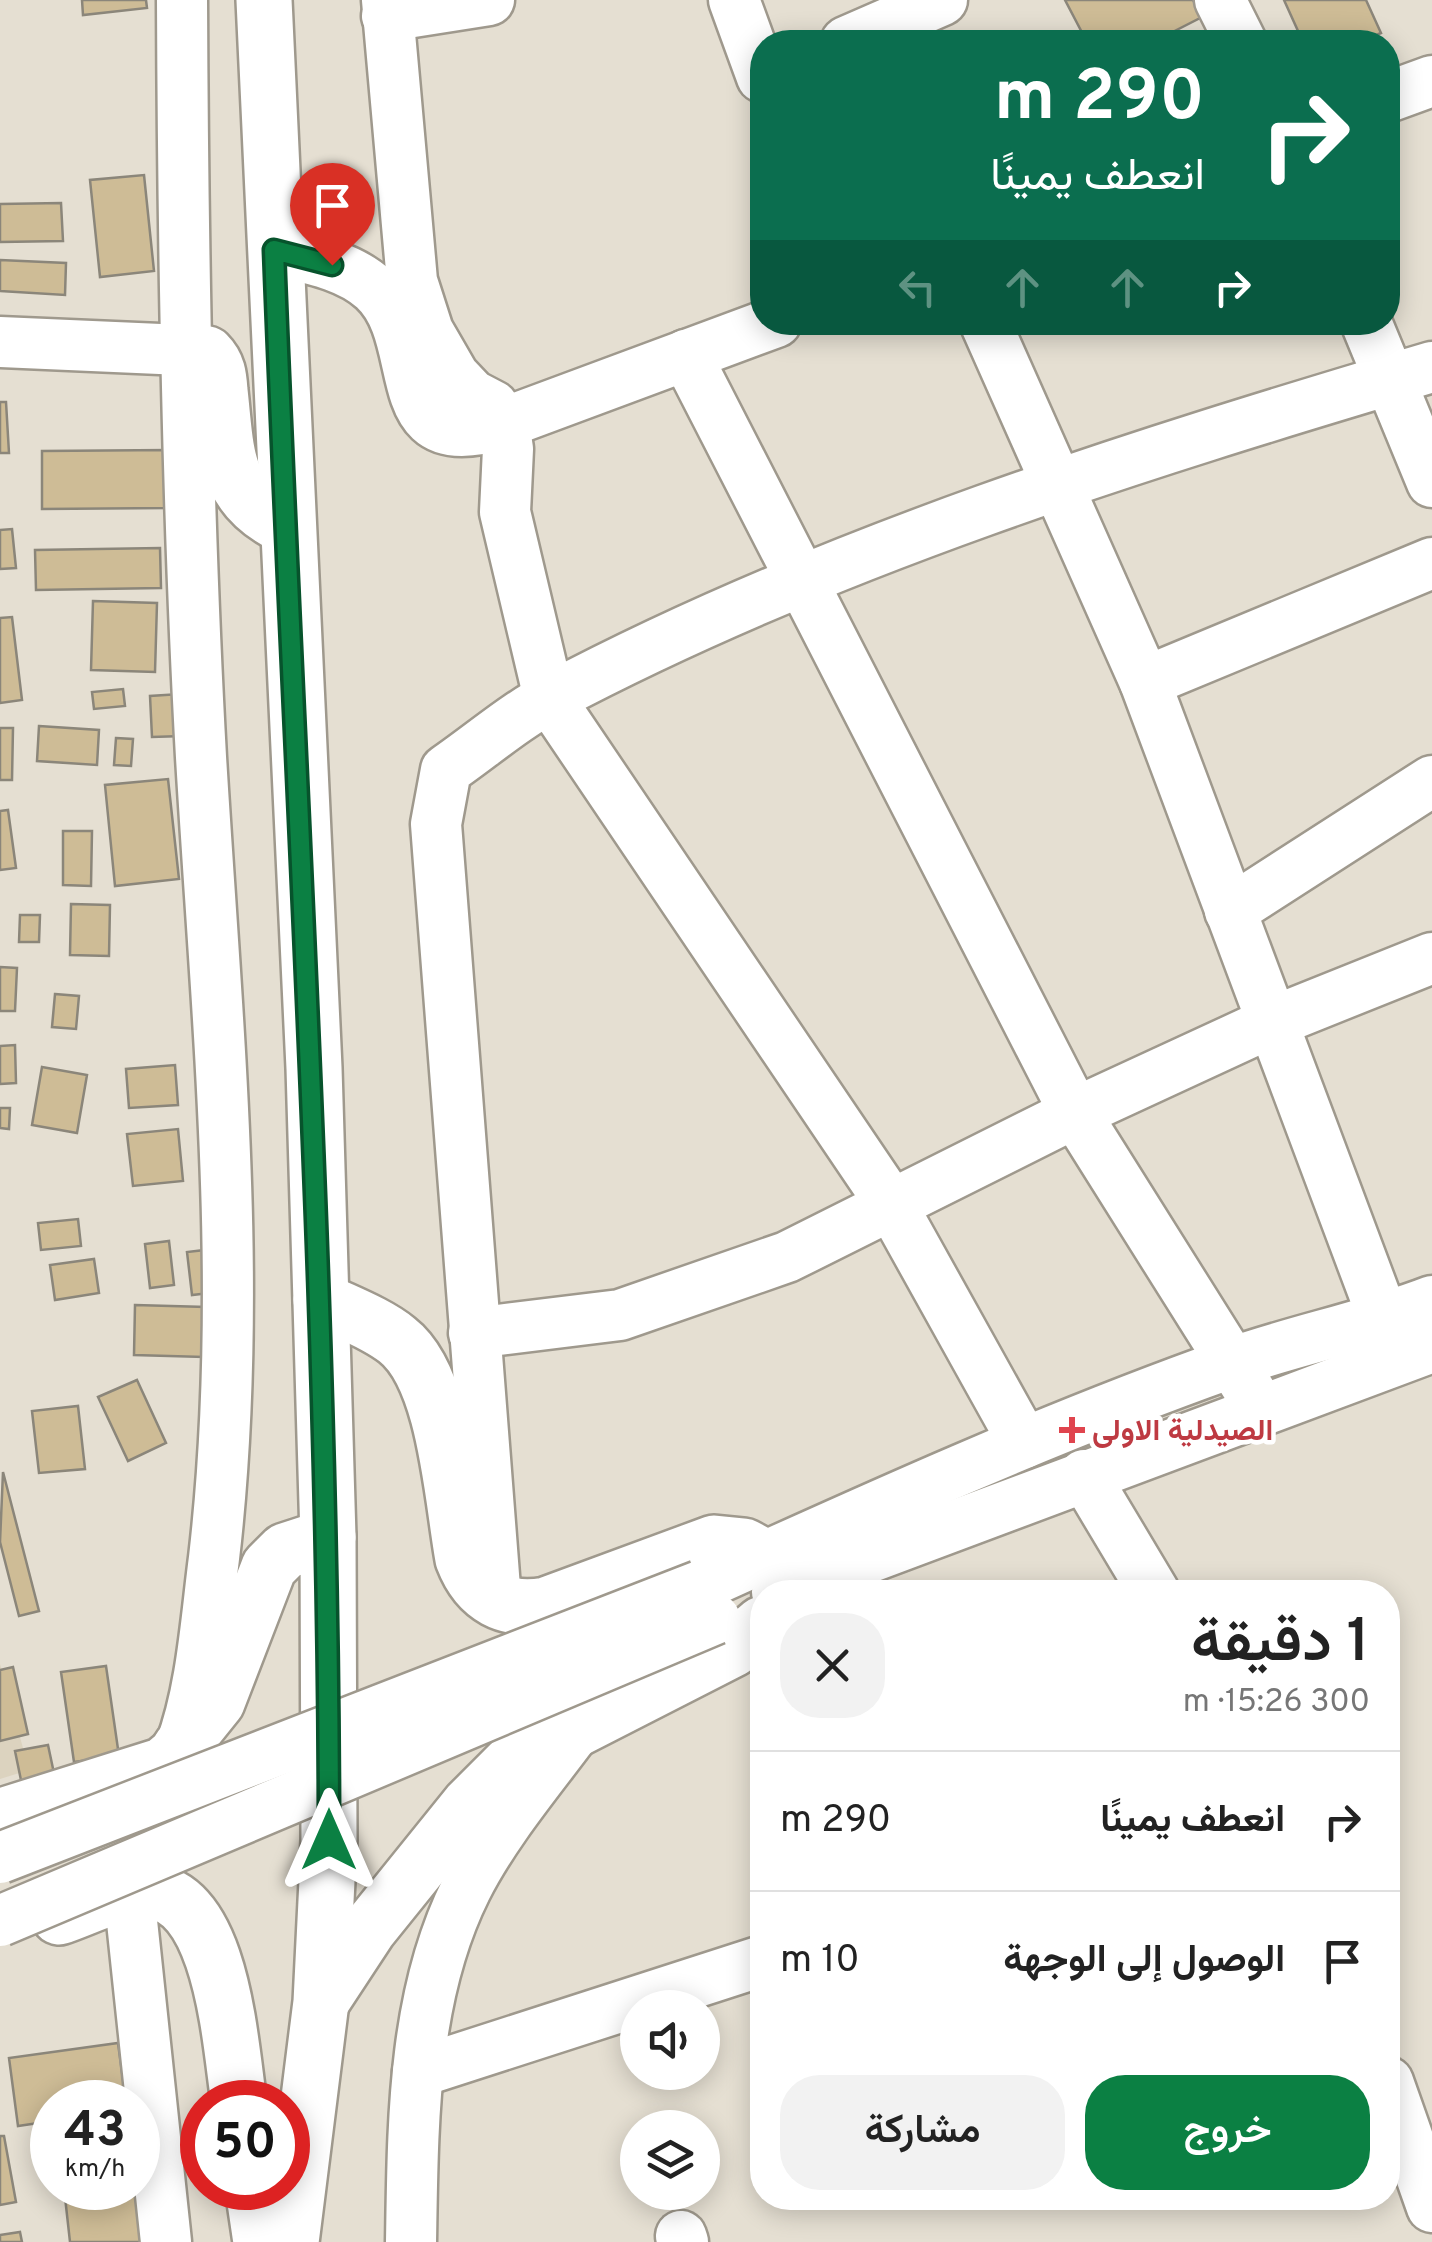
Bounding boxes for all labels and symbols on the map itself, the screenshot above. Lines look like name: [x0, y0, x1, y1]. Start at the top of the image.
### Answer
pin: [290, 163, 375, 266]
place label: الصيدلية الاولى: [1092, 1414, 1273, 1451]
marker: الصيدلية الاولى: [1061, 1419, 1083, 1441]
position arrow: [277, 1788, 381, 1892]
speed limit sign: 50: [180, 2080, 310, 2210]

